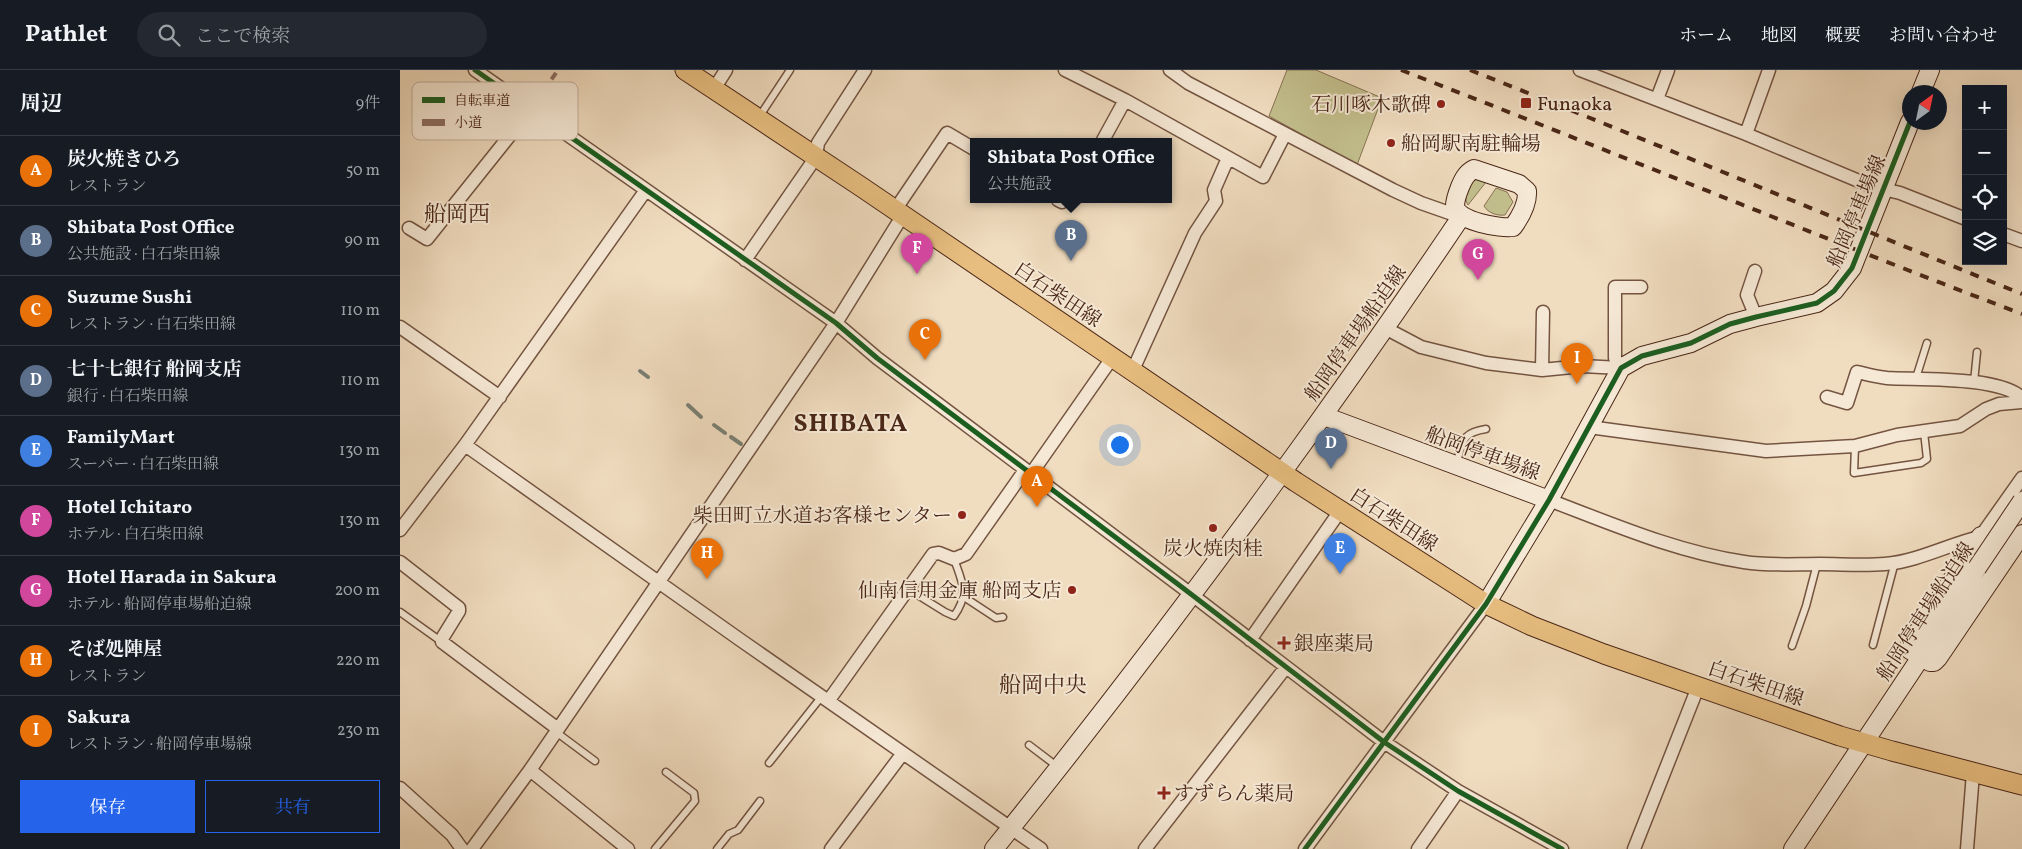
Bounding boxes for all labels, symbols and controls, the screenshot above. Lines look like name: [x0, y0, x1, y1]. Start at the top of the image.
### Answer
search box: [137, 12, 487, 57]
text: Pathlet: [25, 18, 107, 52]
icon: search: [155, 21, 183, 49]
text: ここで検索: [195, 24, 290, 50]
text: ホーム: [1679, 24, 1733, 49]
text: 地図: [1761, 24, 1797, 49]
text: 概要: [1825, 24, 1861, 49]
text: お問い合わせ: [1889, 24, 1997, 49]
legend: [412, 82, 578, 140]
north arrow: [1902, 85, 1947, 130]
map controls: [1962, 85, 2007, 265]
button: +: [1962, 85, 2007, 130]
text: 周辺: [20, 90, 62, 119]
place label: Funaoka: [1537, 91, 1612, 119]
text: 自転車道: [454, 92, 510, 111]
place label: 石川啄木歌碑: [1311, 92, 1431, 120]
text: 9件: [356, 93, 380, 115]
marker: Funaoka: [1519, 96, 1533, 110]
marker: 石川啄木歌碑: [1435, 98, 1447, 110]
text: 小道: [454, 114, 482, 133]
button: −: [1962, 130, 2007, 175]
place label: 船岡駅南駐輪場: [1401, 131, 1541, 159]
marker: 船岡駅南駐輪場: [1385, 137, 1397, 149]
popup: [970, 138, 1172, 203]
text: Shibata Post Office: [987, 145, 1155, 171]
text: 炭火焼きひろ: [67, 147, 181, 173]
street label: 船岡停車場線: [1822, 151, 1894, 272]
text: A: [30, 160, 42, 182]
text: 50 m: [346, 160, 380, 182]
text: 公共施設: [987, 174, 1051, 196]
button: locate: [1962, 175, 2007, 220]
text: レストラン: [67, 176, 147, 198]
district label: 船岡西: [424, 200, 490, 231]
text: Shibata Post Office: [67, 215, 235, 241]
pin: B: [1055, 220, 1087, 261]
button: layers: [1962, 220, 2007, 265]
text: B: [31, 230, 41, 252]
text: 90 m: [344, 230, 380, 252]
pin: F: [901, 233, 933, 274]
pin: G: [1462, 239, 1494, 280]
text: 公共施設 · 白石柴田線: [67, 244, 221, 266]
street label: 白石柴田線: [1008, 256, 1106, 335]
street label: 船岡停車場船迫線: [1299, 261, 1414, 408]
text: Suzume Sushi: [67, 285, 192, 311]
text: C: [31, 300, 41, 322]
text: 110 m: [341, 300, 380, 322]
text: レストラン · 白石柴田線: [67, 314, 236, 336]
pin: C: [909, 319, 941, 360]
pin: I: [1561, 343, 1593, 384]
text: 七十七銀行 船岡支店: [67, 357, 242, 383]
text: D: [30, 370, 42, 392]
text: 110 m: [341, 370, 380, 392]
text: 銀行 · 白石柴田線: [67, 386, 189, 408]
district label: SHIBATA: [794, 407, 908, 442]
street label: 船岡停車場線: [1421, 421, 1543, 489]
text: FamilyMart: [67, 425, 175, 451]
pin: D: [1315, 428, 1347, 469]
your location: [1107, 432, 1133, 458]
text: E: [31, 440, 41, 462]
text: 130 m: [339, 440, 380, 462]
text: スーパー · 白石柴田線: [67, 454, 219, 476]
pin: A: [1021, 466, 1053, 507]
street label: 白石柴田線: [1343, 482, 1442, 560]
text: Hotel Ichitaro: [67, 495, 192, 521]
place label: 柴田町立水道お客様センター: [693, 503, 952, 531]
marker: 柴田町立水道お客様センター: [956, 509, 968, 521]
text: F: [31, 510, 41, 532]
text: 130 m: [339, 510, 380, 532]
marker: 炭火焼肉桂: [1207, 522, 1219, 534]
text: ホテル · 白石柴田線: [67, 524, 204, 546]
pin: E: [1324, 533, 1356, 574]
place label: 炭火焼肉桂: [1163, 536, 1263, 564]
street label: 船岡停車場船迫線: [1871, 537, 1982, 687]
pin: H: [691, 538, 723, 579]
text: Hotel Harada in Sakura: [67, 565, 277, 591]
place label: 仙南信用金庫 船岡支店: [858, 578, 1062, 606]
text: G: [30, 580, 42, 602]
text: 200 m: [335, 580, 380, 602]
marker: 仙南信用金庫 船岡支店: [1066, 584, 1078, 596]
text: ホテル · 船岡停車場船迫線: [67, 594, 252, 616]
place label: 銀座薬局: [1294, 631, 1374, 659]
text: そば処陣屋: [67, 637, 162, 663]
marker: 銀座薬局: [1278, 637, 1290, 649]
text: H: [30, 650, 42, 672]
text: 220 m: [336, 650, 380, 672]
street label: 白石柴田線: [1704, 655, 1807, 714]
text: レストラン: [67, 666, 147, 688]
district label: 船岡中央: [999, 671, 1087, 702]
text: Sakura: [67, 705, 130, 731]
text: I: [33, 720, 39, 742]
text: 230 m: [337, 720, 380, 742]
text: レストラン · 船岡停車場線: [67, 734, 252, 756]
button: 保存: [20, 780, 195, 833]
button: 共有: [205, 780, 380, 833]
place label: すずらん薬局: [1174, 781, 1294, 809]
marker: すずらん薬局: [1158, 787, 1170, 799]

